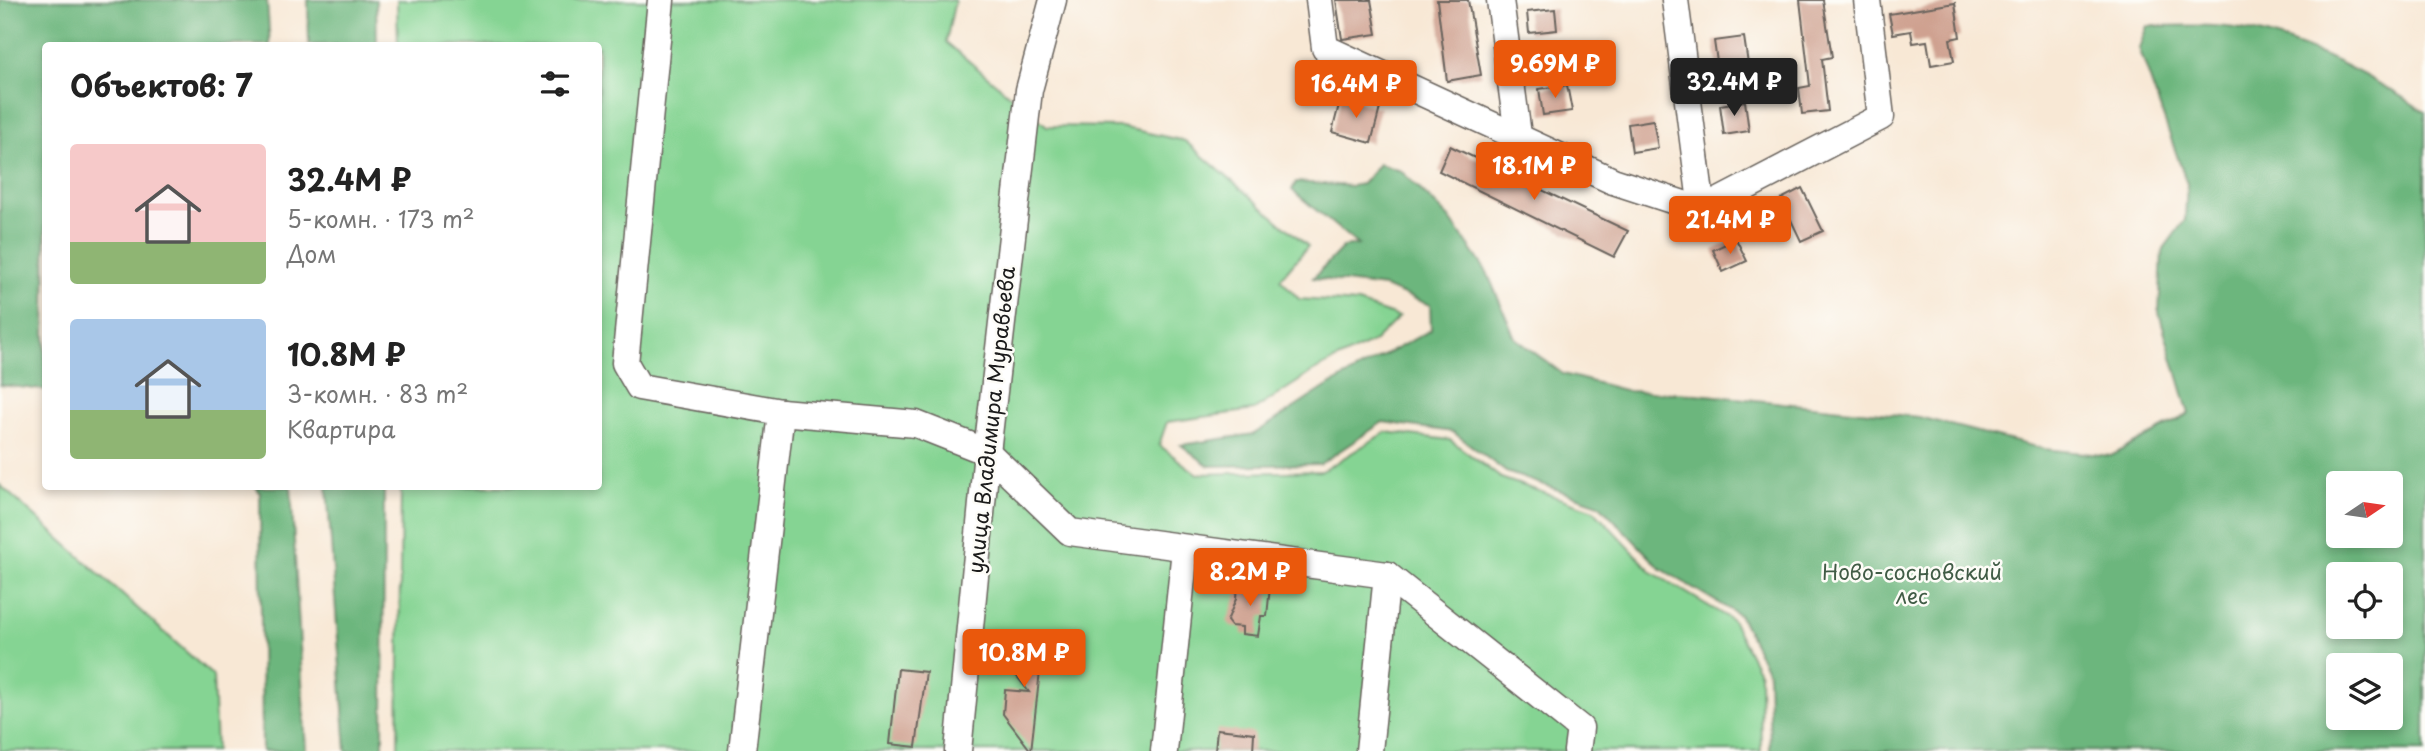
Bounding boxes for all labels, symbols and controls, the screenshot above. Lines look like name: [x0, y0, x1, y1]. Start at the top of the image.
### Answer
pin: 9.69M ₽: [1490, 41, 1620, 100]
text: 9.69M ₽: [1510, 45, 1600, 80]
pin: 32.4M ₽: [1669, 58, 1799, 118]
pin: 16.4M ₽: [1291, 60, 1421, 120]
text: Объектов: 7: [70, 62, 253, 107]
text: 32.4M ₽: [1686, 63, 1782, 98]
icon: filters: [536, 65, 574, 103]
text: 16.4M ₽: [1311, 65, 1401, 100]
pin: 18.1M ₽: [1469, 142, 1599, 202]
text: 18.1M ₽: [1492, 147, 1576, 182]
text: 32.4M ₽: [287, 156, 411, 201]
icon: home: [126, 172, 210, 256]
pin: 21.4M ₽: [1665, 196, 1795, 256]
text: 5-комн. · 173 m²: [287, 201, 475, 236]
text: 21.4M ₽: [1685, 201, 1775, 236]
text: Дом: [287, 236, 336, 271]
street label: улица Владимира Муравьева: [958, 265, 1022, 575]
text: 10.8M ₽: [287, 331, 406, 376]
icon: home: [126, 347, 210, 431]
text: 3-комн. · 83 m²: [287, 376, 468, 411]
text: Квартира: [287, 411, 395, 446]
north arrow: [2326, 471, 2403, 548]
map controls: [2326, 471, 2403, 730]
pin: 8.2M ₽: [1193, 548, 1307, 608]
text: 8.2M ₽: [1210, 553, 1290, 588]
park label: Ново-сосновский лес: [1822, 555, 2002, 611]
button: locate: [2326, 562, 2403, 639]
pin: 10.8M ₽: [959, 630, 1089, 689]
text: 10.8M ₽: [979, 634, 1069, 669]
button: layers: [2326, 653, 2403, 730]

